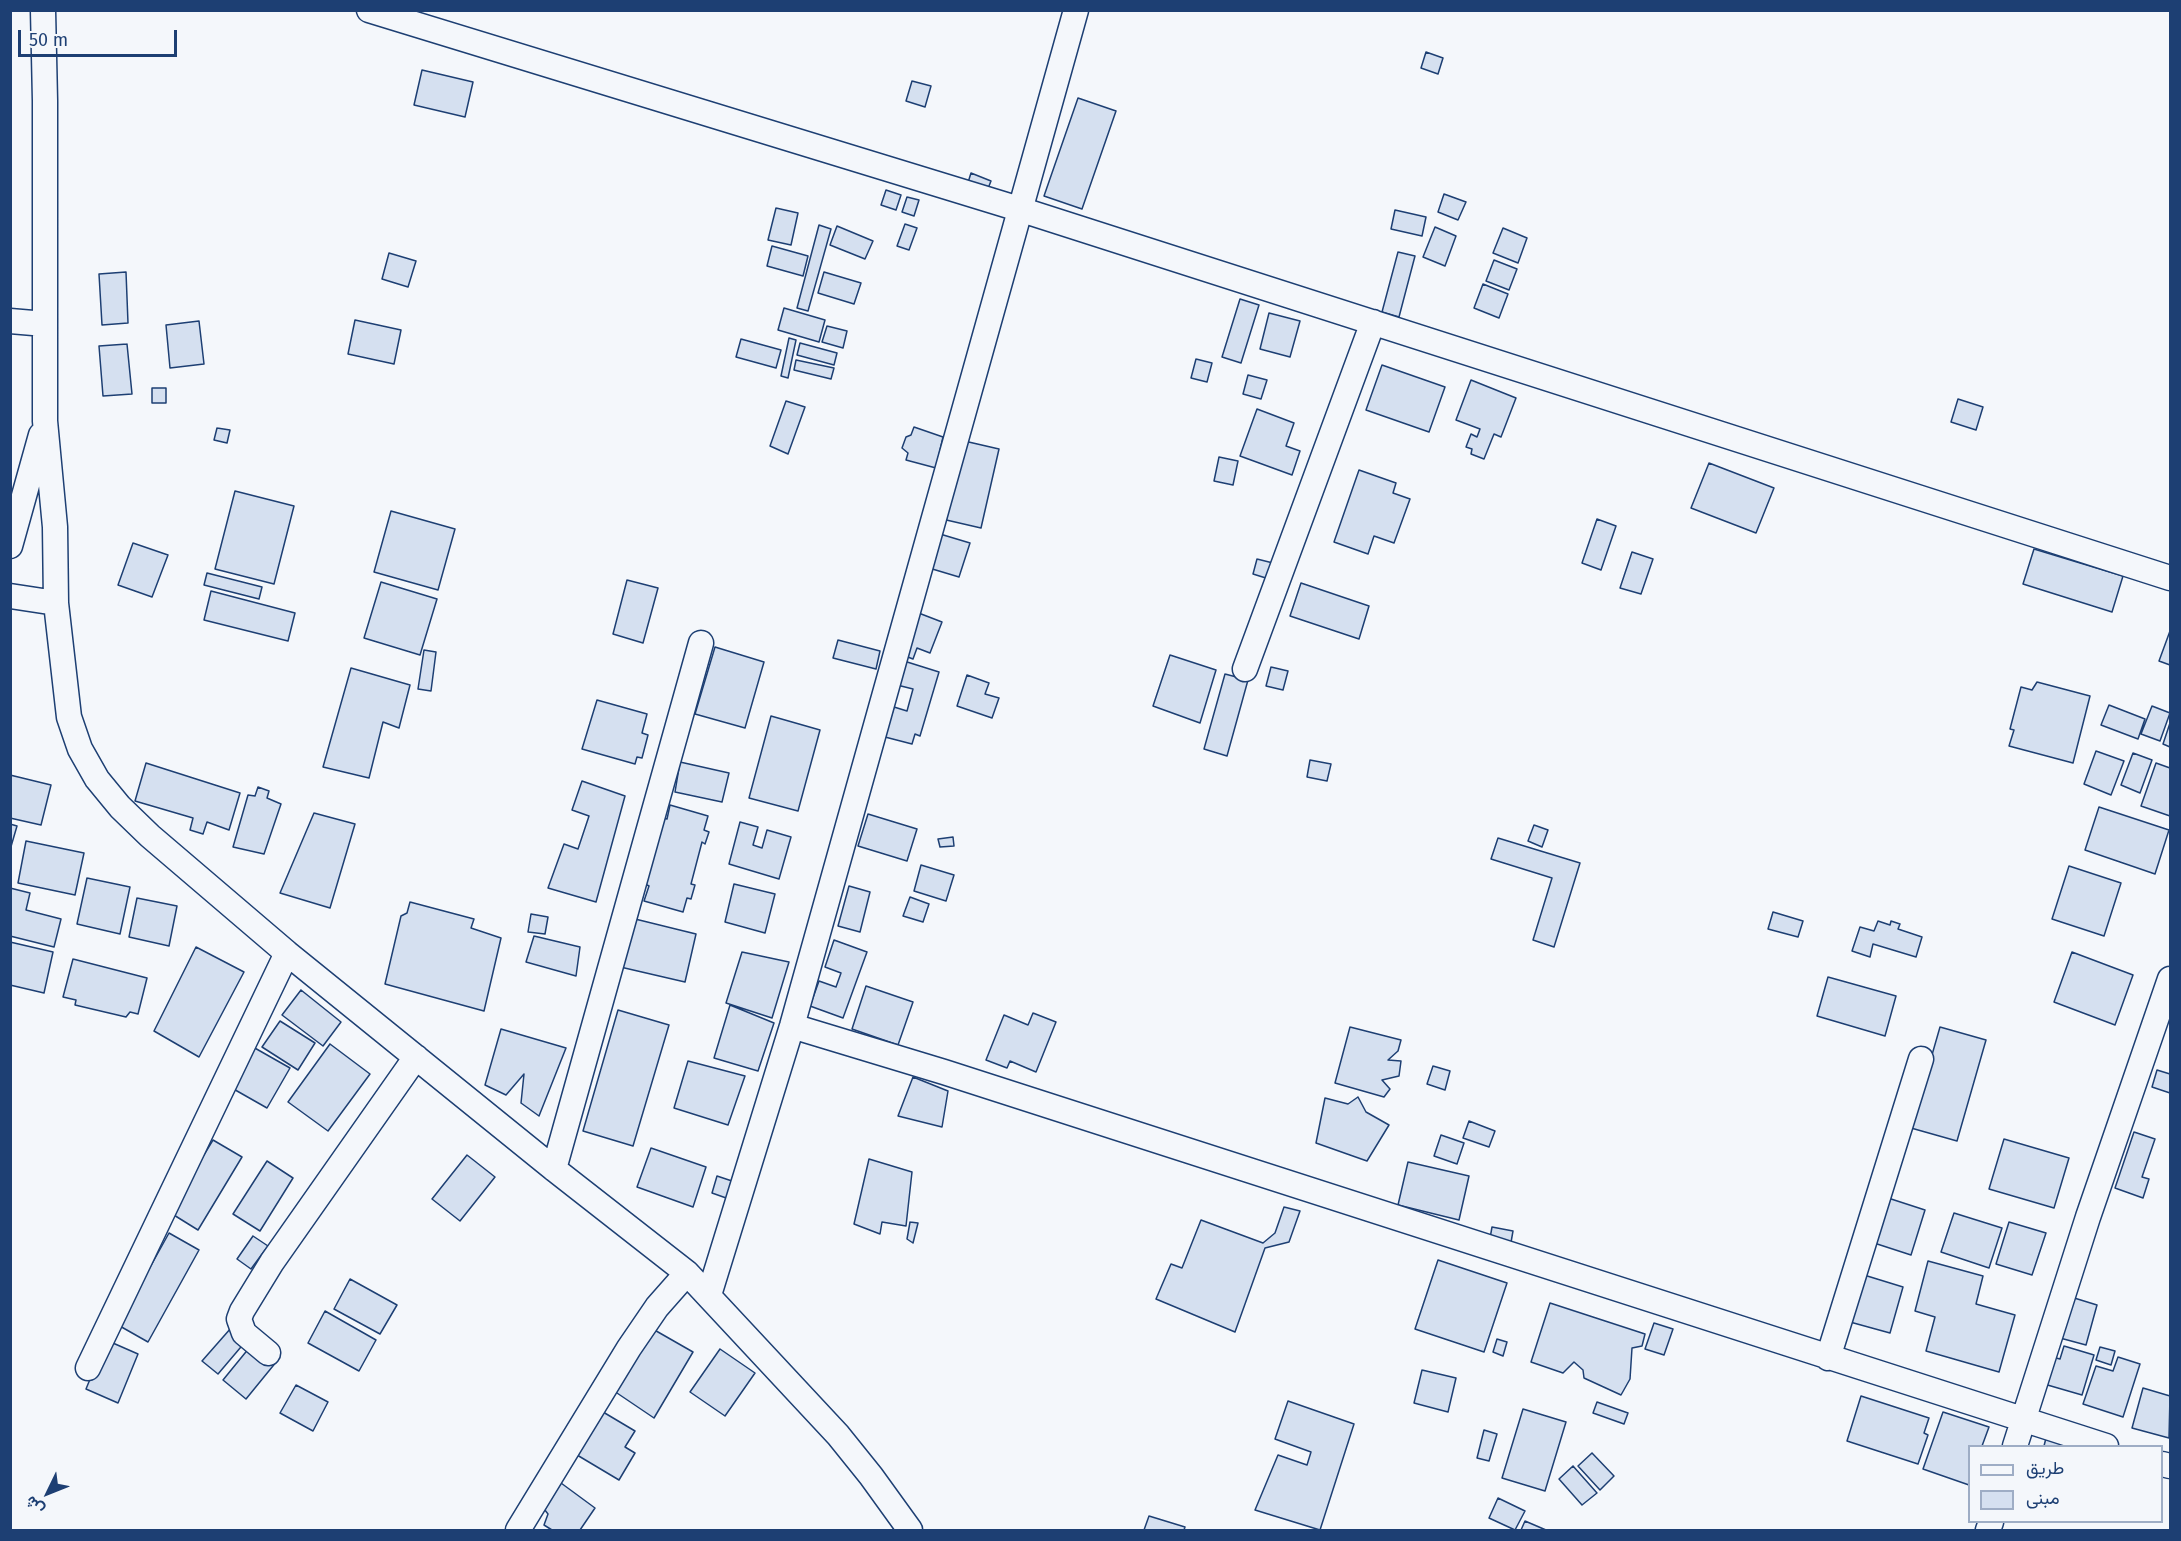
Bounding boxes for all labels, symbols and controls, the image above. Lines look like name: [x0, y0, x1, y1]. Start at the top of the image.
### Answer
scale bar: [21, 18, 180, 56]
text: 50 m: [29, 29, 68, 51]
legend: [1968, 1445, 2163, 1523]
text: طريق: [2026, 1457, 2064, 1479]
north arrow: [18, 1463, 78, 1523]
text: مبنى: [2026, 1487, 2060, 1509]
text: ش: [21, 1492, 48, 1519]

